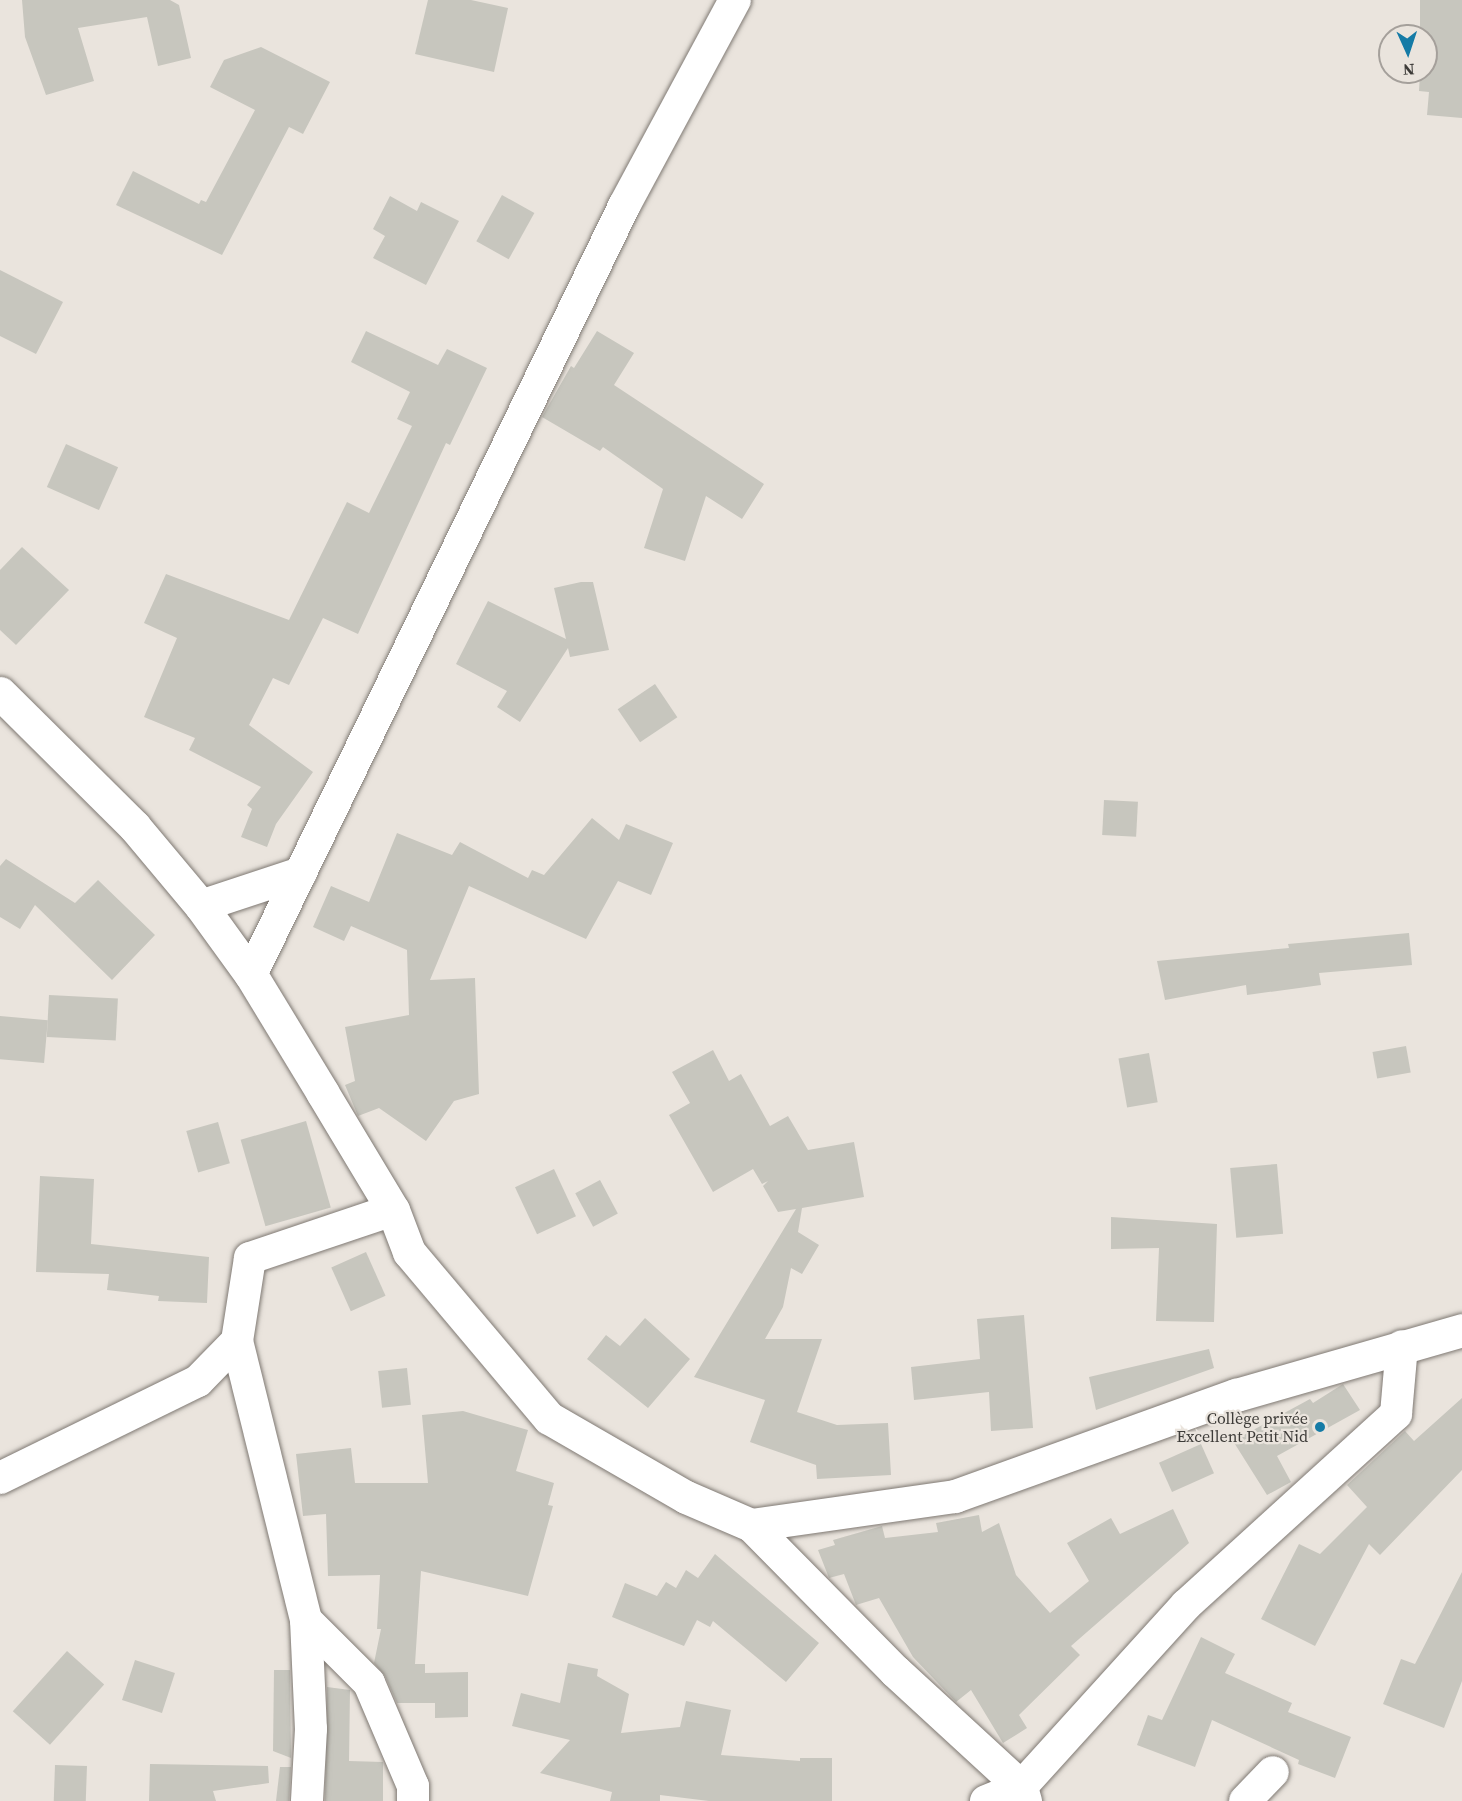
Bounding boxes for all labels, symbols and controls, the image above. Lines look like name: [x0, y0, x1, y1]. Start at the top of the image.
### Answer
north arrow: [1378, 24, 1438, 84]
text: N: [1402, 59, 1415, 81]
place label: Collège privée Excellent Petit Nid: [1176, 1408, 1308, 1446]
marker: Collège privée Excellent Petit Nid: [1313, 1420, 1327, 1434]

